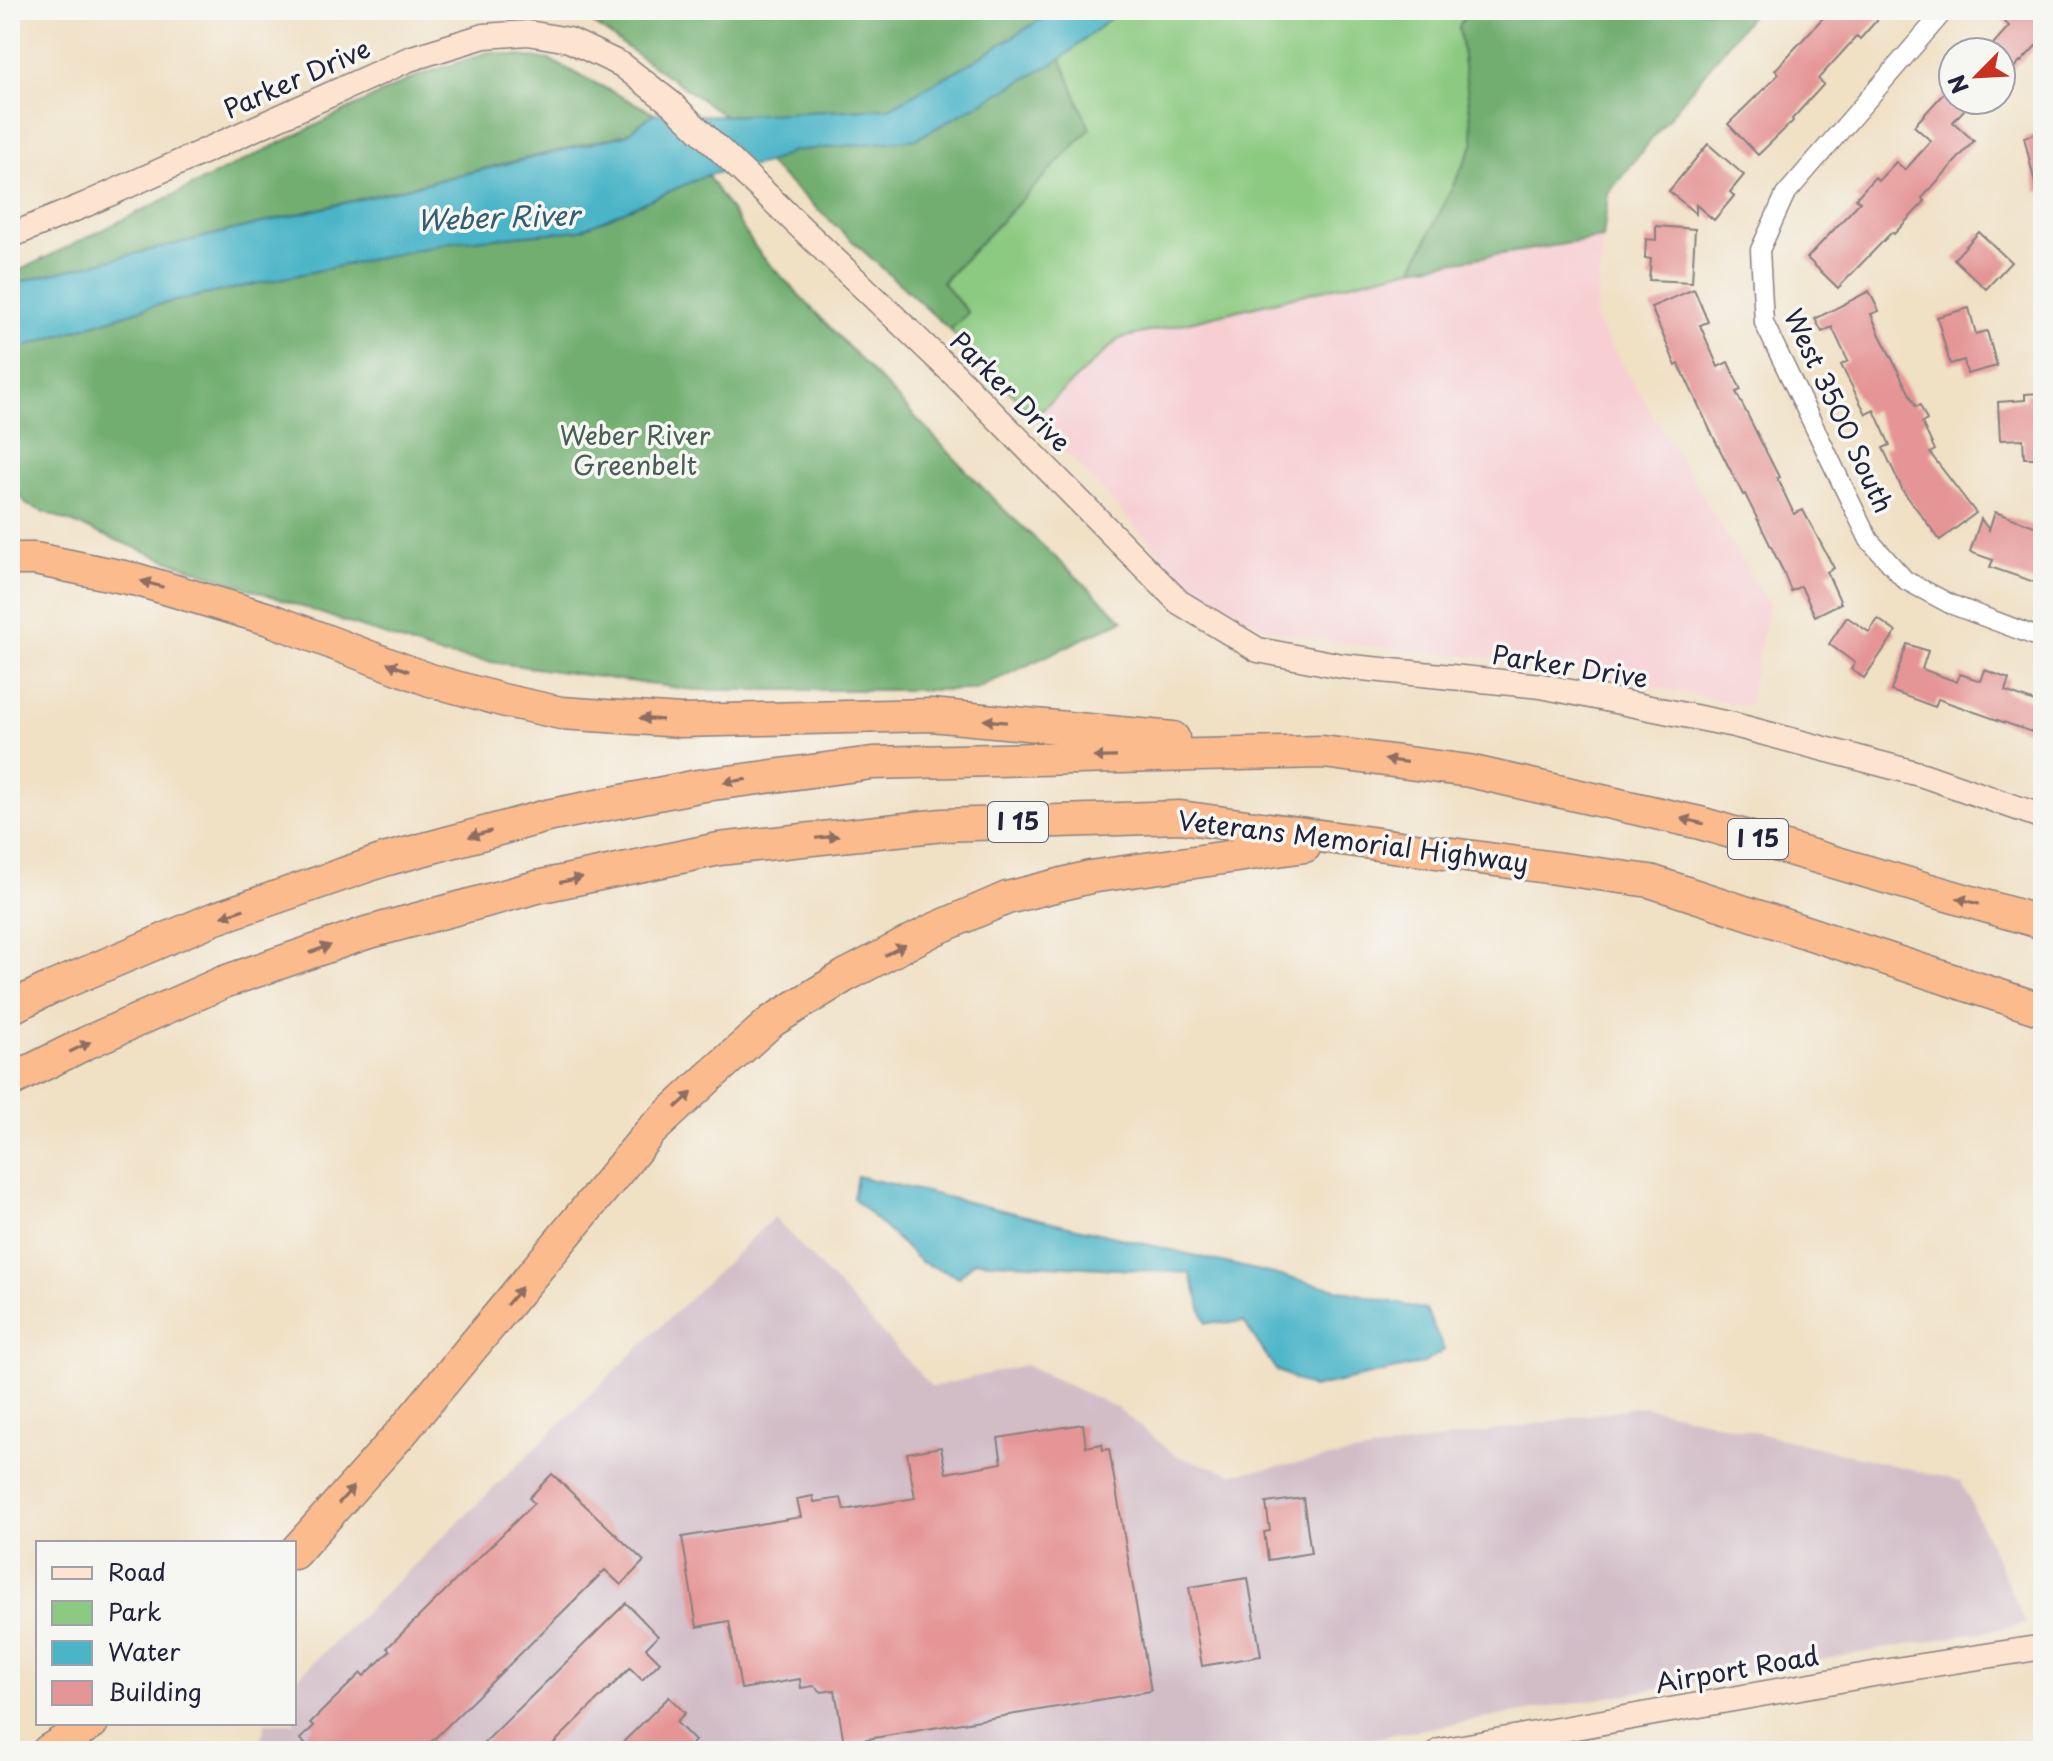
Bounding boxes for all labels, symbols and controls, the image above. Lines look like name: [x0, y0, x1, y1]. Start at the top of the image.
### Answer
street label: Parker Drive: [217, 28, 376, 127]
north arrow: [1937, 36, 2017, 116]
text: N: [1939, 70, 1976, 99]
water label: Weber River: [416, 192, 583, 241]
street label: West 3500 South: [1775, 302, 1904, 519]
street label: Parker Drive: [942, 322, 1080, 460]
park label: Weber River Greenbelt: [560, 415, 710, 484]
one-way arrow: [139, 577, 163, 590]
street label: Parker Drive: [1490, 634, 1651, 697]
one-way arrow: [386, 661, 410, 673]
one-way arrow: [638, 712, 663, 725]
one-way arrow: [982, 714, 1007, 727]
one-way arrow: [1092, 751, 1117, 763]
one-way arrow: [1383, 754, 1408, 767]
one-way arrow: [722, 775, 747, 788]
street label: Veterans Memorial Highway: [1176, 800, 1531, 881]
road number: I 15: [988, 802, 1048, 842]
one-way arrow: [1679, 814, 1704, 827]
road number: I 15: [1728, 819, 1788, 859]
one-way arrow: [468, 829, 493, 841]
one-way arrow: [815, 831, 840, 844]
one-way arrow: [559, 873, 584, 886]
one-way arrow: [1956, 894, 1980, 907]
one-way arrow: [220, 907, 244, 919]
one-way arrow: [309, 942, 333, 954]
one-way arrow: [883, 943, 906, 956]
one-way arrow: [68, 1040, 91, 1054]
one-way arrow: [674, 1091, 693, 1110]
one-way arrow: [505, 1287, 522, 1307]
one-way arrow: [337, 1485, 354, 1505]
legend: [36, 1541, 296, 1725]
text: Road: [108, 1553, 166, 1589]
text: Park: [108, 1593, 162, 1629]
text: Water: [108, 1633, 181, 1669]
street label: Airport Road: [1652, 1635, 1822, 1702]
text: Building: [108, 1673, 202, 1709]

